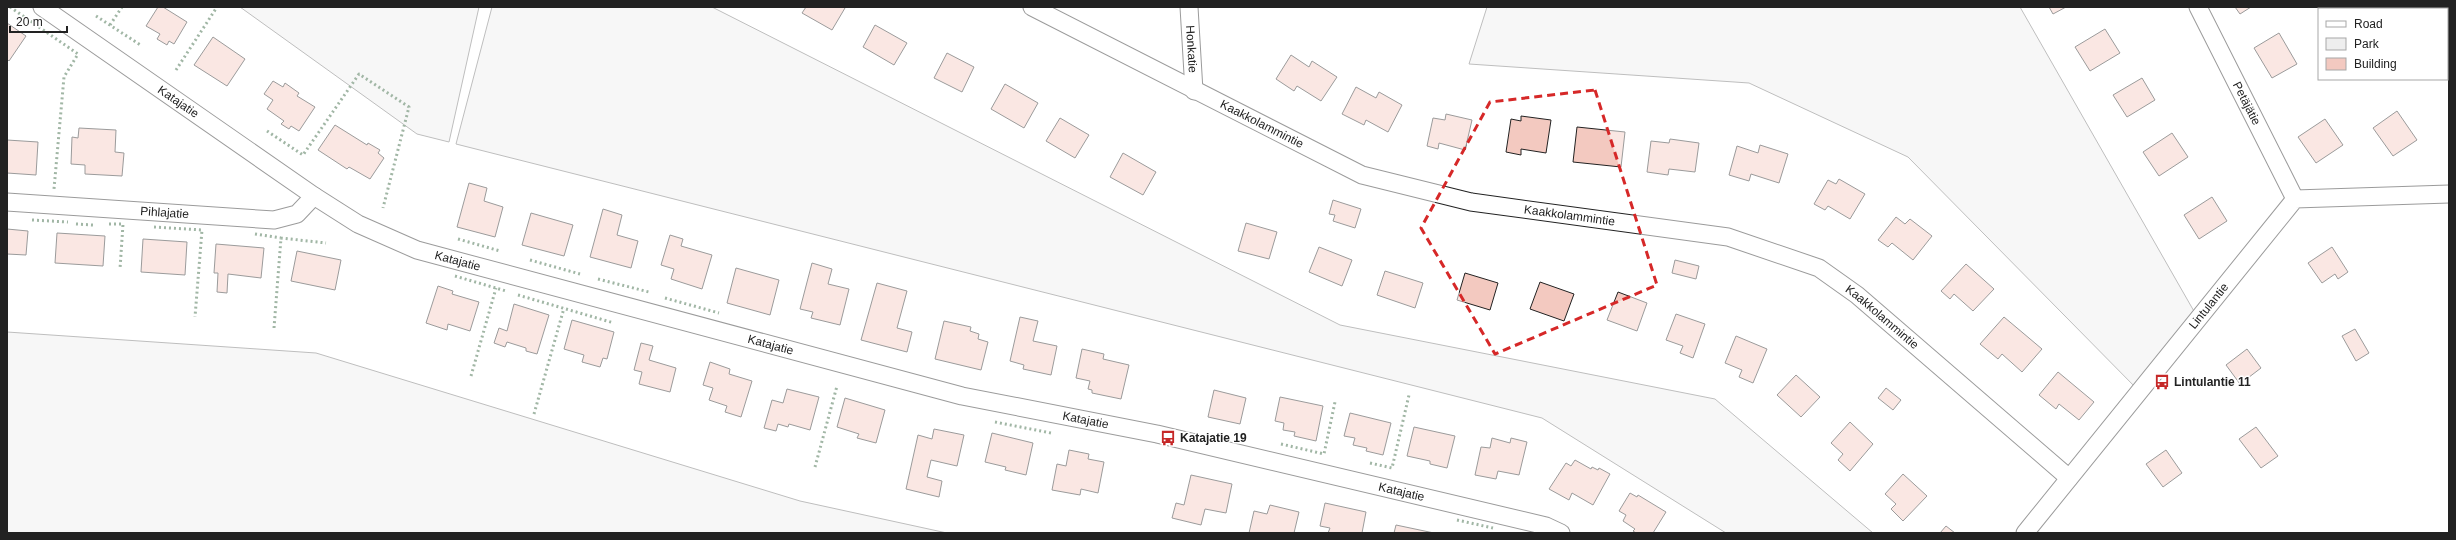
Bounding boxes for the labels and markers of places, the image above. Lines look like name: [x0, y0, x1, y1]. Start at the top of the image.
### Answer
bus stop icon: Lintulantie 11: [2153, 373, 2171, 391]
place label: Lintulantie 11: [2174, 375, 2251, 389]
bus stop icon: Katajatie 19: [1159, 429, 1177, 447]
place label: Katajatie 19: [1180, 431, 1247, 445]

